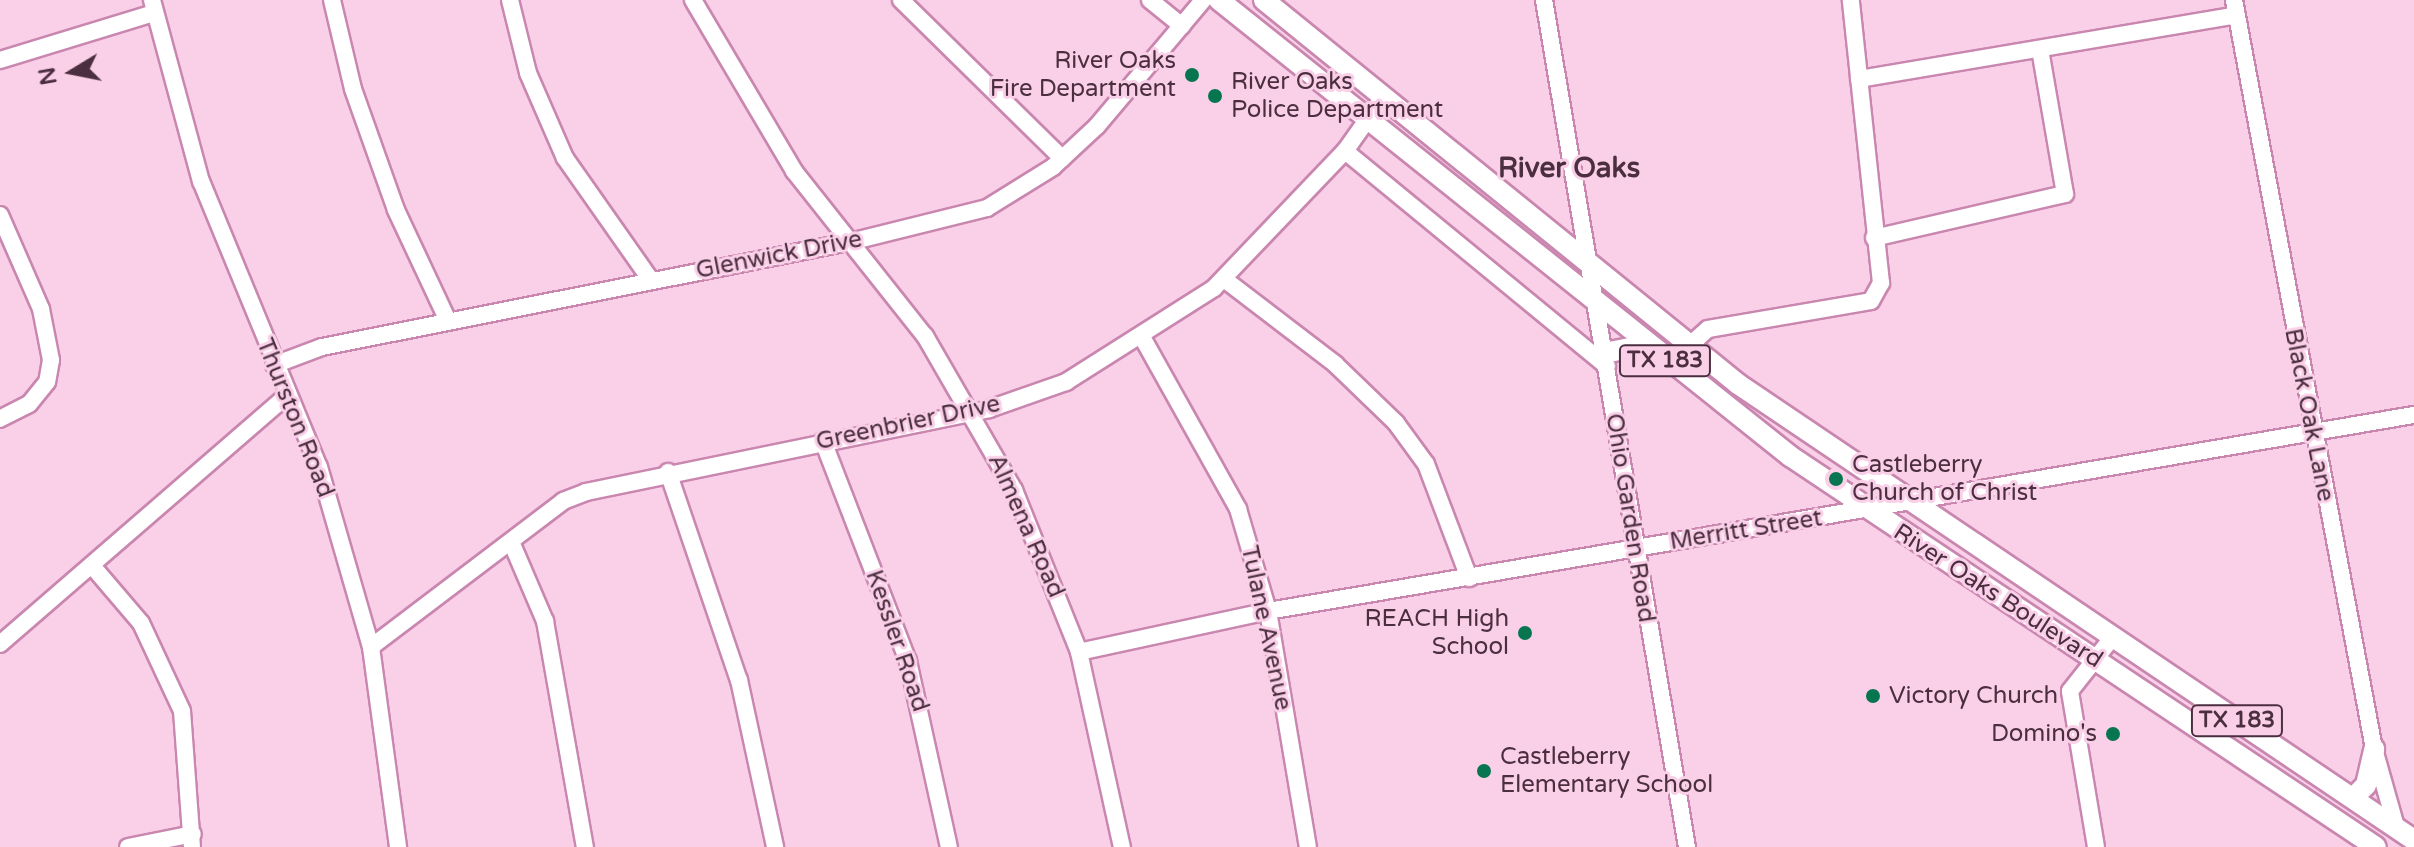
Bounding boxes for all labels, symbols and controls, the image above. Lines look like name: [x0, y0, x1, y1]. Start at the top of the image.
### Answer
north arrow: [32, 32, 112, 112]
place label: River Oaks Fire Department: [990, 47, 1176, 103]
text: N: [34, 65, 63, 87]
marker: River Oaks Fire Department: [1183, 66, 1201, 84]
place label: River Oaks Police Department: [1231, 68, 1443, 124]
marker: River Oaks Police Department: [1206, 87, 1224, 105]
district label: River Oaks: [1498, 151, 1640, 185]
street label: Glenwick Drive: [694, 225, 864, 285]
street label: Black Oak Lane: [2278, 326, 2340, 504]
street label: Thurston Road: [250, 334, 340, 502]
road number: TX 183: [1617, 343, 1713, 379]
street label: Greenbrier Drive: [813, 389, 1003, 457]
street label: Ohio Garden Road: [1599, 412, 1661, 624]
street label: Almena Road: [982, 450, 1070, 602]
place label: Castleberry Church of Christ: [1852, 451, 2037, 507]
marker: Castleberry Church of Christ: [1827, 470, 1845, 488]
street label: Merritt Street: [1668, 504, 1824, 556]
street label: River Oaks Boulevard: [1888, 518, 2108, 674]
street label: Tulane Avenue: [1234, 543, 1298, 713]
street label: Kessler Road: [859, 566, 935, 716]
place label: REACH High School: [1364, 605, 1509, 661]
marker: REACH High School: [1516, 624, 1534, 642]
place label: Victory Church: [1889, 682, 2058, 710]
marker: Victory Church: [1864, 687, 1882, 705]
road number: TX 183: [2189, 703, 2285, 739]
place label: Domino's: [1991, 720, 2097, 748]
marker: Domino's: [2104, 725, 2122, 743]
place label: Castleberry Elementary School: [1500, 743, 1713, 799]
marker: Castleberry Elementary School: [1475, 762, 1493, 780]

